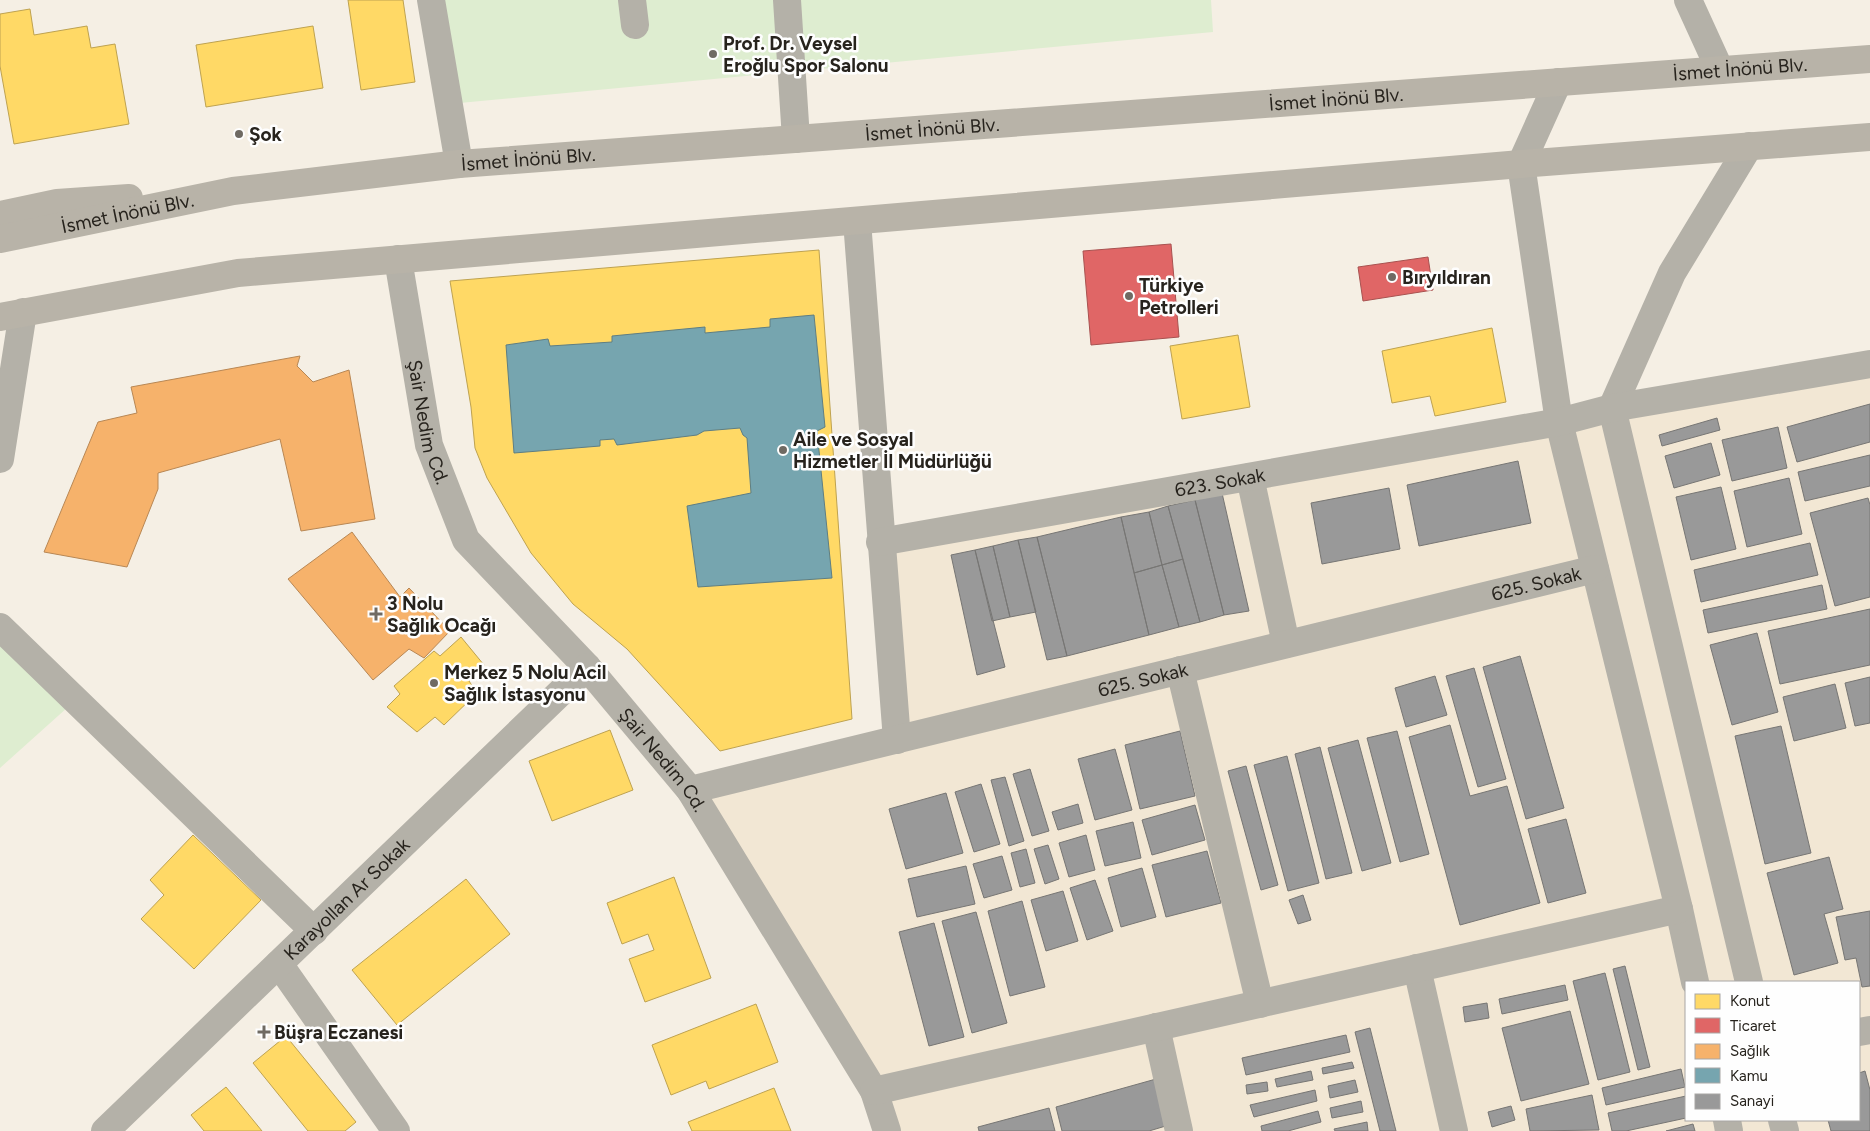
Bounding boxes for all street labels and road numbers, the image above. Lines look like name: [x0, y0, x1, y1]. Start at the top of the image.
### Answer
street label: İsmet İnönü Blv.: [1672, 53, 1808, 86]
street label: İsmet İnönü Blv.: [1268, 83, 1404, 116]
street label: İsmet İnönü Blv.: [864, 113, 1000, 146]
street label: İsmet İnönü Blv.: [460, 143, 596, 176]
street label: İsmet İnönü Blv.: [59, 188, 196, 238]
street label: Şair Nedim Cd.: [403, 358, 454, 488]
street label: 623. Sokak: [1173, 463, 1267, 502]
street label: 625. Sokak: [1489, 562, 1584, 606]
street label: 625. Sokak: [1096, 658, 1191, 702]
street label: Şair Nedim Cd.: [614, 703, 712, 816]
street label: Karayollan Ar Sokak: [279, 833, 415, 965]

